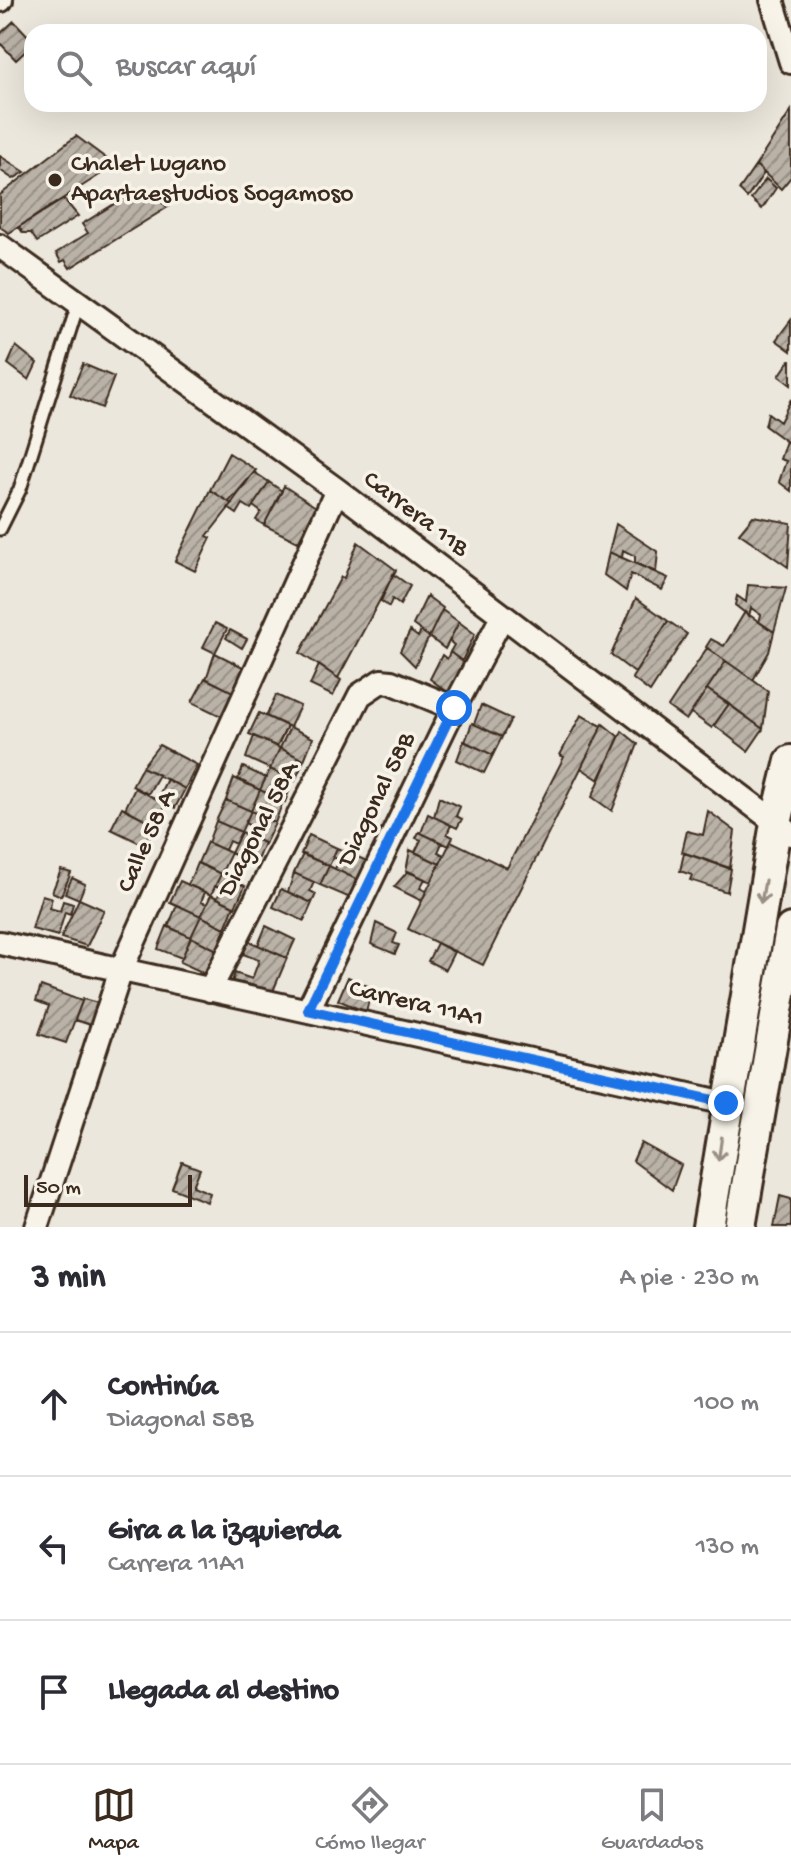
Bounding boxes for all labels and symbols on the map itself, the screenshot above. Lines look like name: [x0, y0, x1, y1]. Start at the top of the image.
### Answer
place label: Chalet Lugano Apartaestudios Sogamoso: [71, 150, 354, 211]
marker: Chalet Lugano Apartaestudios Sogamoso: [46, 171, 64, 189]
street label: Carrera 11B: [356, 465, 475, 565]
route start: [436, 690, 472, 726]
street label: Diagonal 58B: [331, 727, 424, 874]
street label: Diagonal 58A: [212, 756, 308, 904]
street label: Calle 58 A: [112, 784, 185, 898]
one-way arrow: [755, 879, 770, 904]
street label: Carrera 11A1: [346, 974, 486, 1036]
route end: [708, 1085, 744, 1121]
one-way arrow: [712, 1135, 727, 1161]
scale bar: [24, 1171, 192, 1207]

